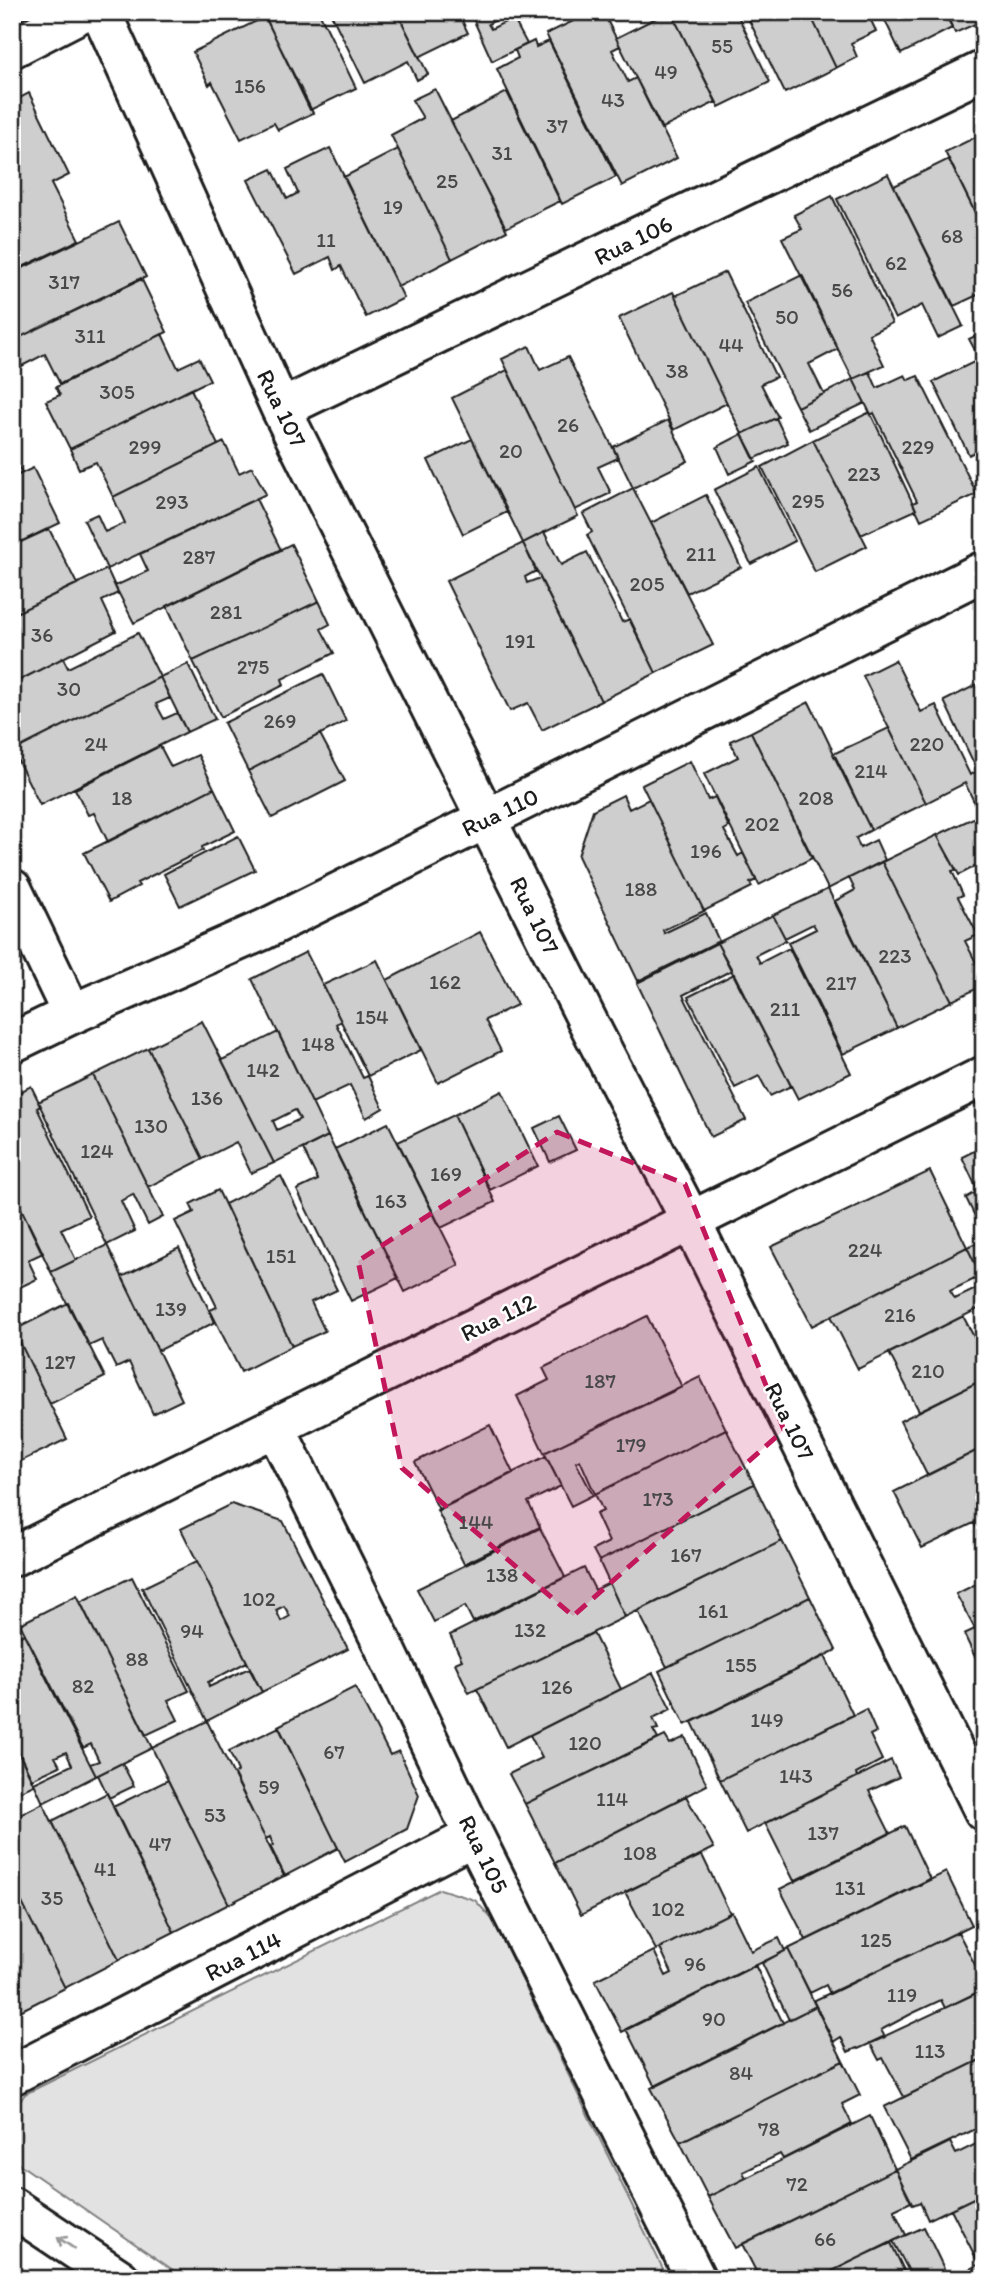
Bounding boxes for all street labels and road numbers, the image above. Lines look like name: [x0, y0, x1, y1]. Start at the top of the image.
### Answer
street label: Rua 106: [589, 209, 677, 271]
street label: Rua 107: [251, 364, 313, 452]
street label: Rua 110: [457, 781, 543, 843]
street label: Rua 107: [504, 871, 566, 959]
street label: Rua 112: [456, 1286, 541, 1348]
street label: Rua 107: [759, 1377, 821, 1465]
street label: Rua 105: [453, 1810, 515, 1898]
street label: Rua 114: [200, 1925, 286, 1987]

